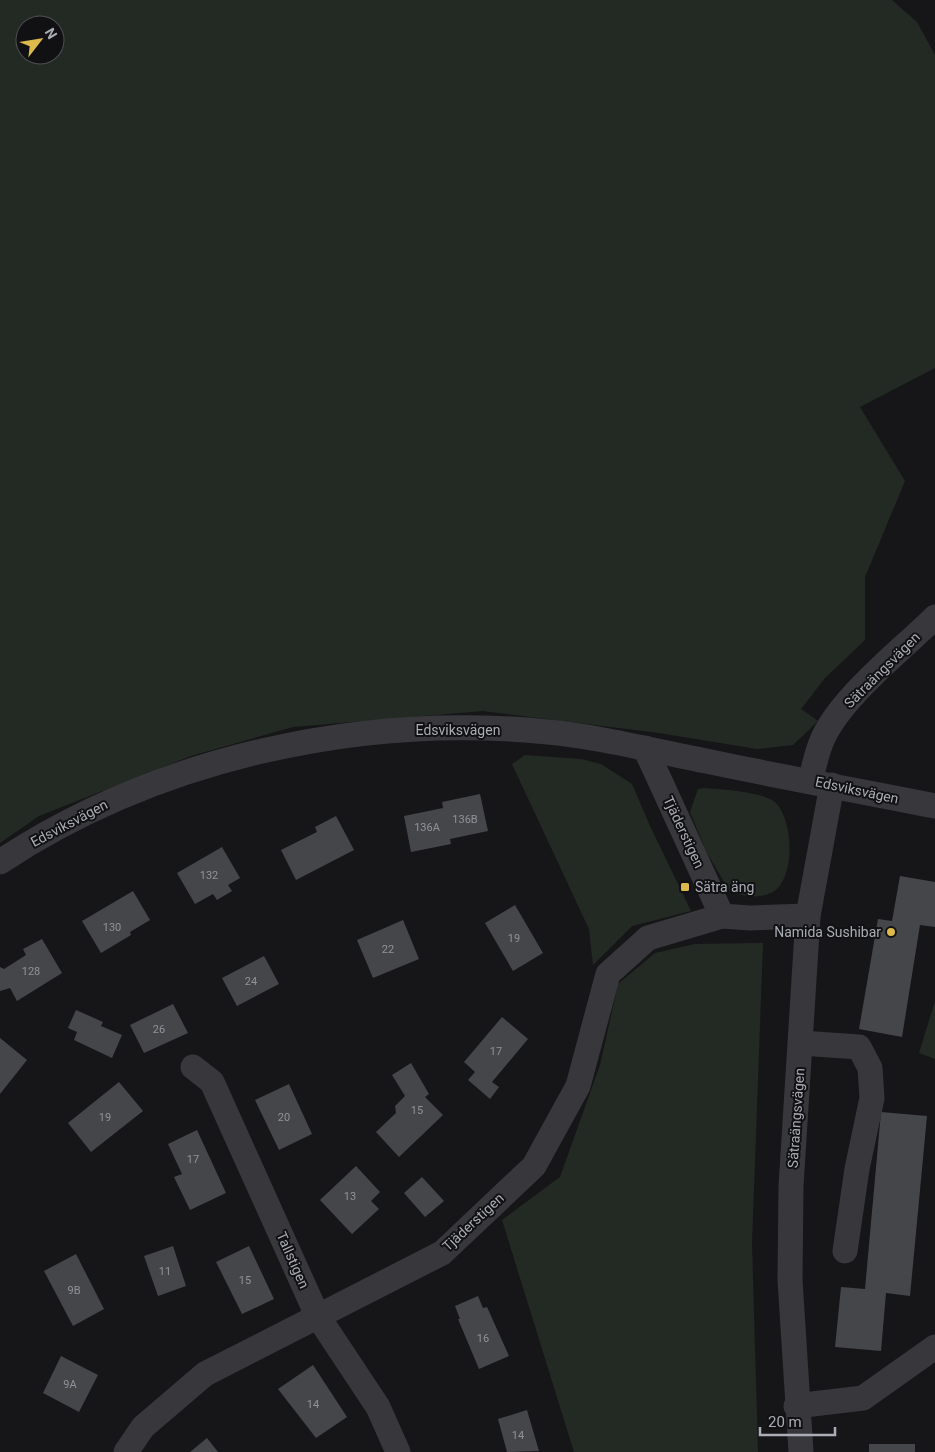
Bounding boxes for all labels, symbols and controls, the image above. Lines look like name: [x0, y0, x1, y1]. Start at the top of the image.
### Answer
north arrow: [15, 15, 65, 65]
text: N: [42, 25, 61, 42]
street label: Sätraängsvägen: [841, 629, 923, 711]
street label: Edsviksvägen: [416, 722, 500, 738]
street label: Edsviksvägen: [814, 773, 900, 807]
street label: Tjäderstigen: [660, 793, 708, 871]
street label: Edsviksvägen: [28, 796, 110, 850]
house number: 136B: [452, 813, 478, 826]
house number: 136A: [414, 821, 441, 834]
house number: 132: [200, 869, 218, 882]
place label: Sätra äng: [695, 879, 754, 895]
marker: Sätra äng: [679, 881, 691, 893]
house number: 130: [103, 921, 121, 934]
place label: Namida Sushibar: [774, 924, 881, 940]
marker: Namida Sushibar: [885, 926, 897, 938]
house number: 19: [508, 932, 520, 945]
house number: 22: [382, 943, 394, 956]
house number: 128: [22, 965, 40, 978]
house number: 24: [245, 975, 257, 988]
house number: 26: [153, 1023, 165, 1036]
house number: 17: [490, 1045, 502, 1058]
street label: Sätraängsvägen: [785, 1067, 807, 1169]
house number: 15: [411, 1104, 423, 1117]
house number: 19: [99, 1111, 111, 1124]
house number: 20: [278, 1111, 290, 1124]
house number: 17: [187, 1153, 199, 1166]
house number: 13: [344, 1190, 356, 1203]
street label: Tjäderstigen: [439, 1190, 507, 1254]
street label: Tallstigen: [273, 1229, 313, 1291]
house number: 11: [159, 1265, 171, 1278]
house number: 15: [239, 1274, 251, 1287]
house number: 9B: [67, 1284, 81, 1297]
house number: 16: [477, 1332, 489, 1345]
house number: 9A: [63, 1378, 78, 1391]
house number: 14: [307, 1398, 319, 1411]
scale bar: [760, 1404, 835, 1436]
text: 20 m: [768, 1413, 802, 1431]
house number: 14: [512, 1429, 524, 1442]

